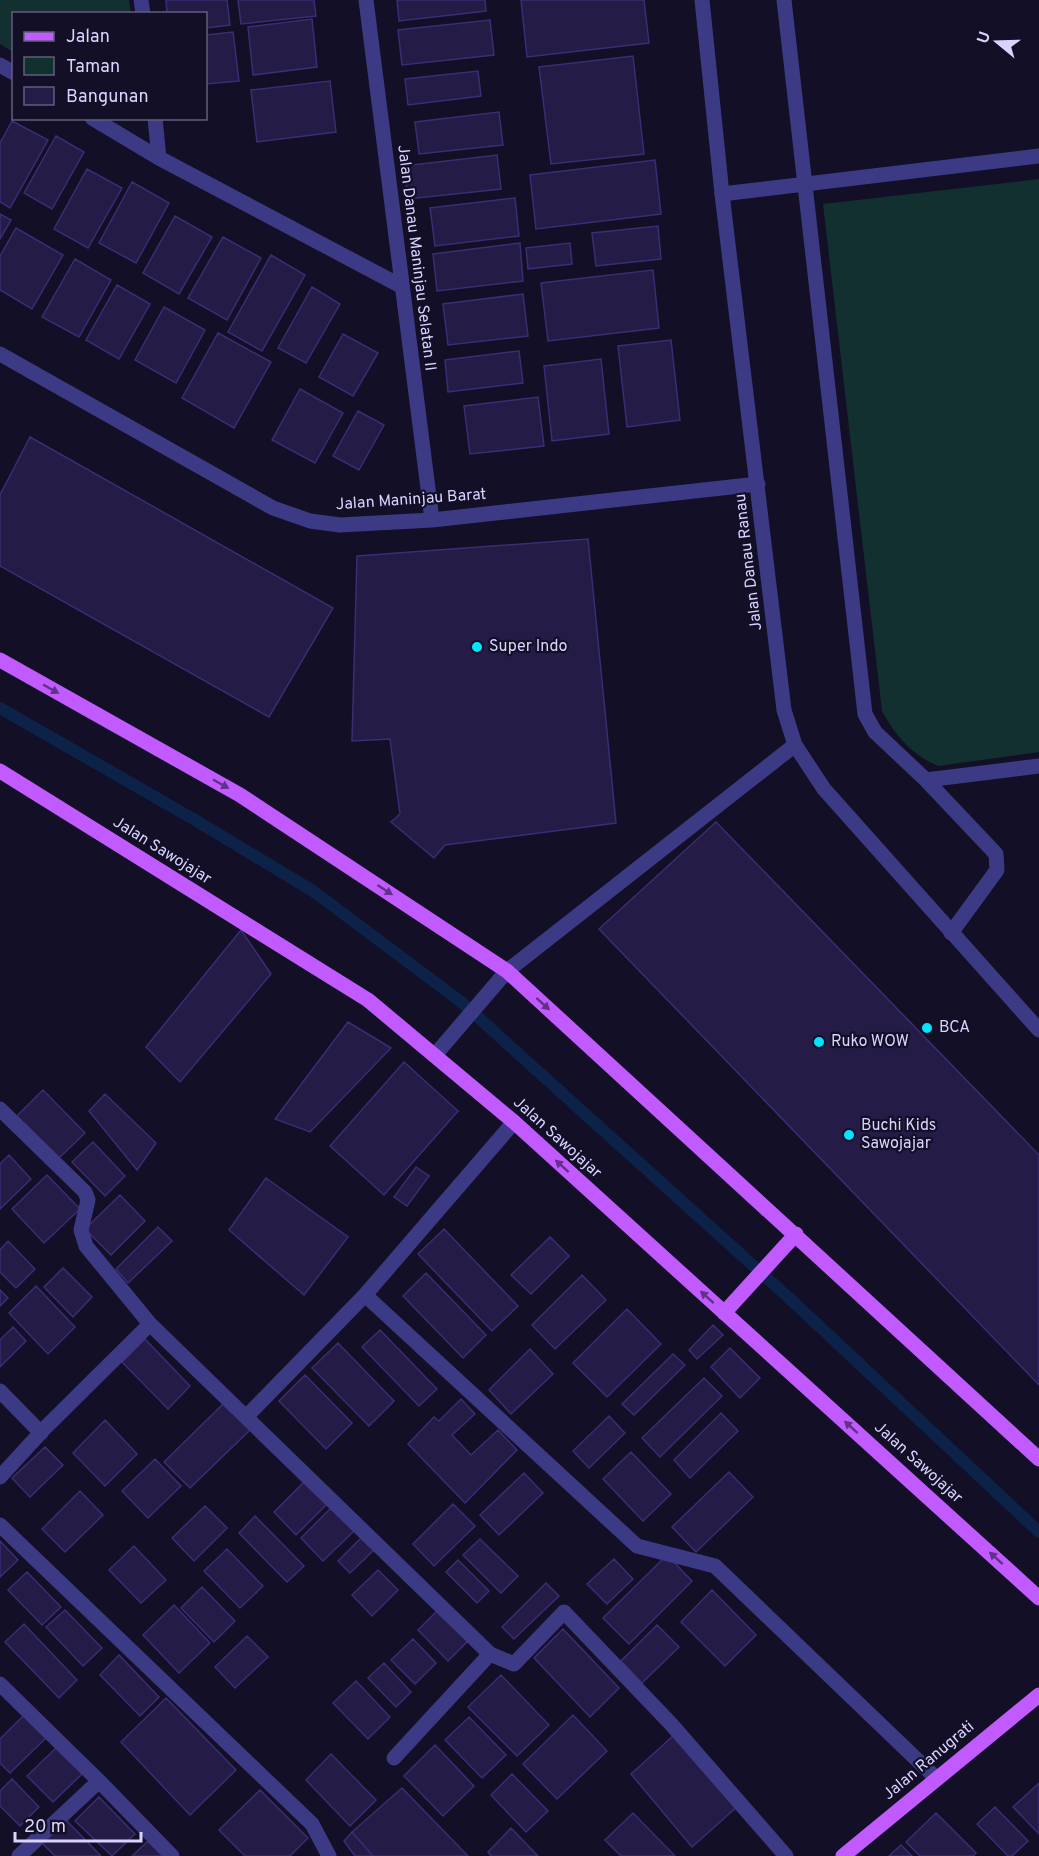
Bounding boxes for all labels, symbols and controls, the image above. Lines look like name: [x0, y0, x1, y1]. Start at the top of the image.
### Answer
legend: [12, 12, 207, 120]
north arrow: [967, 12, 1027, 72]
text: Jalan: [66, 26, 110, 49]
text: U: [973, 29, 996, 46]
text: Taman: [66, 56, 120, 79]
text: Bangunan: [66, 86, 149, 109]
street label: Jalan Danau Maninjau Selatan II: [392, 144, 440, 372]
street label: Jalan Maninjau Barat: [335, 485, 487, 515]
street label: Jalan Danau Ranau: [731, 492, 767, 632]
place label: Super Indo: [489, 637, 568, 657]
marker: Super Indo: [470, 640, 484, 654]
one-way arrow: [43, 683, 59, 694]
one-way arrow: [213, 779, 229, 790]
street label: Jalan Sawojajar: [109, 813, 215, 889]
one-way arrow: [376, 884, 392, 896]
one-way arrow: [535, 996, 549, 1010]
place label: BCA: [939, 1018, 970, 1038]
marker: BCA: [920, 1021, 934, 1035]
place label: Ruko WOW: [831, 1032, 909, 1052]
marker: Ruko WOW: [812, 1035, 826, 1049]
street label: Jalan Sawojajar: [508, 1093, 606, 1183]
place label: Buchi Kids Sawojajar: [861, 1116, 936, 1154]
marker: Buchi Kids Sawojajar: [842, 1128, 856, 1142]
one-way arrow: [555, 1160, 570, 1173]
one-way arrow: [700, 1290, 714, 1304]
street label: Jalan Sawojajar: [869, 1418, 967, 1508]
one-way arrow: [844, 1421, 859, 1434]
one-way arrow: [988, 1551, 1003, 1565]
street label: Jalan Ranugrati: [879, 1717, 979, 1805]
scale bar: [15, 1805, 141, 1843]
text: 20 m: [24, 1816, 66, 1839]

